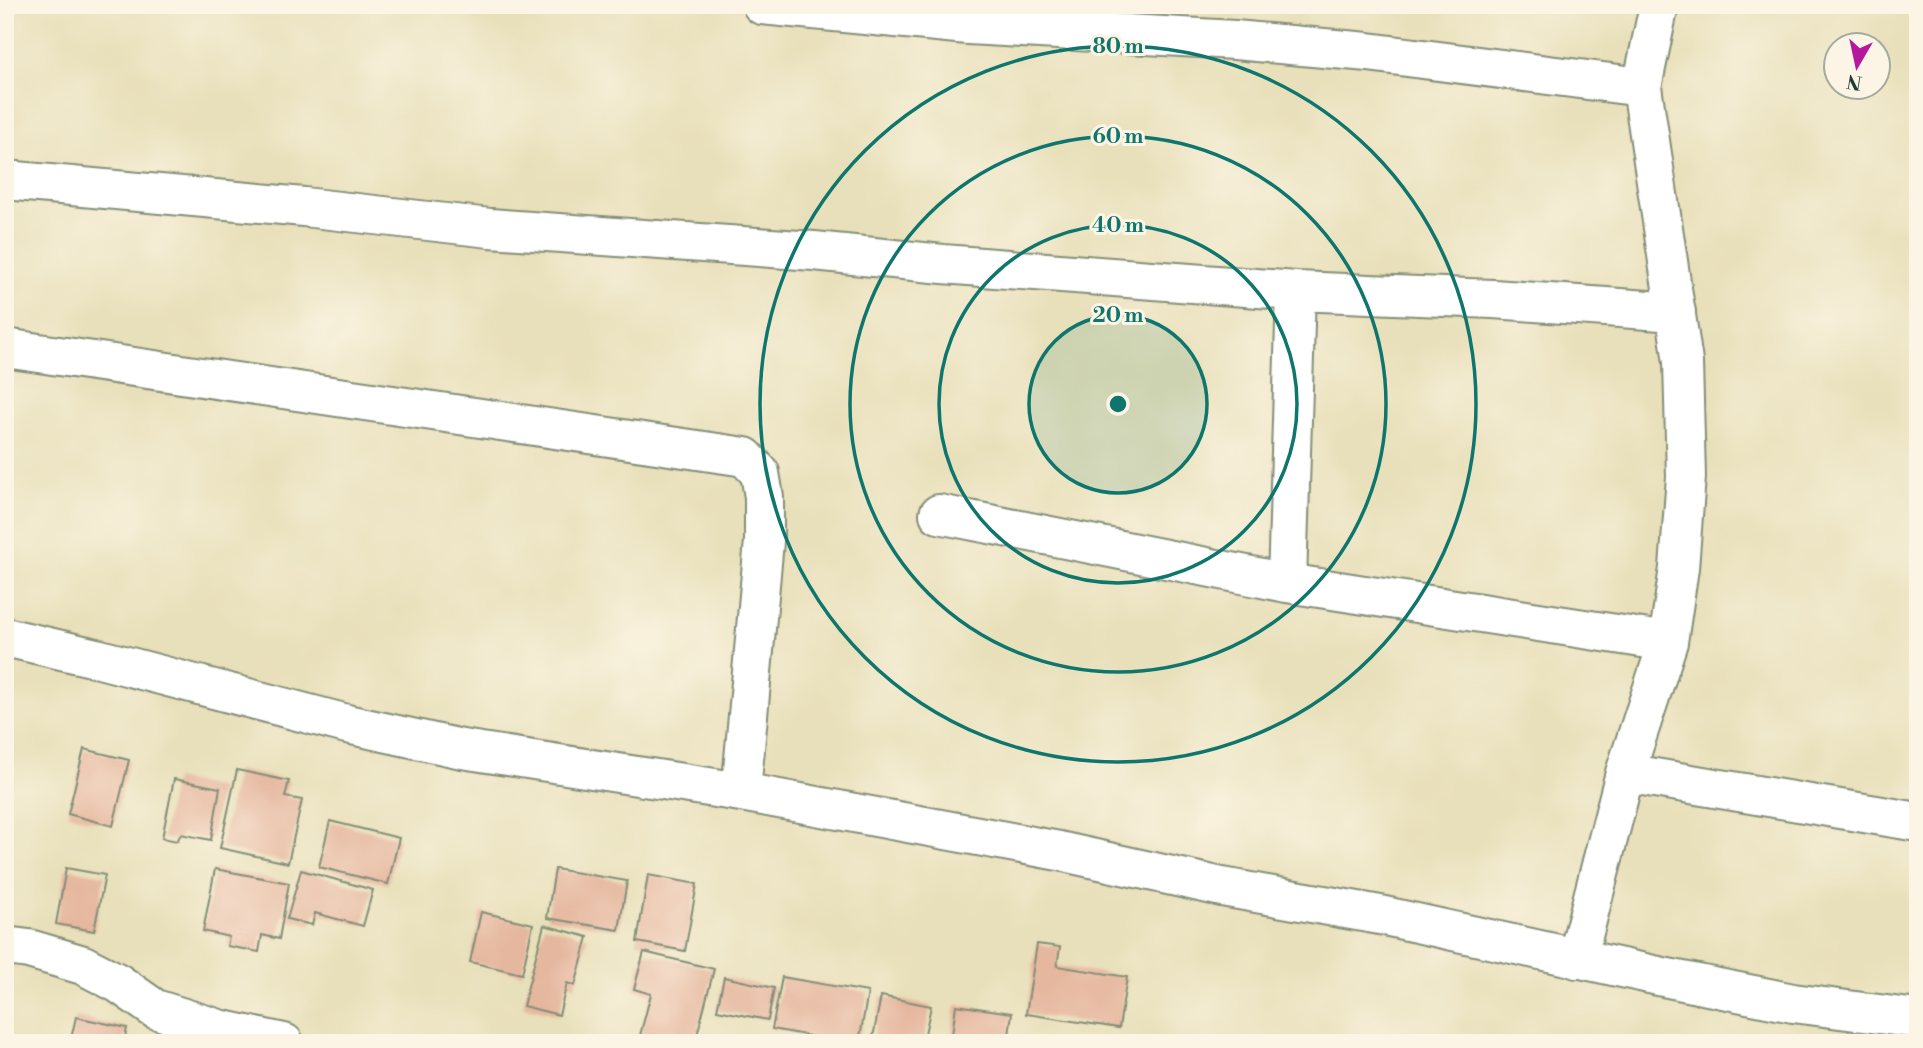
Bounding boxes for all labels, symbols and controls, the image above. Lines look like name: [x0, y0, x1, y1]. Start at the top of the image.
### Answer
north arrow: [1822, 32, 1892, 102]
text: 80 m: [1092, 34, 1144, 60]
text: N: [1845, 69, 1864, 95]
text: 60 m: [1093, 124, 1143, 150]
text: 40 m: [1092, 213, 1144, 239]
text: 20 m: [1093, 303, 1143, 329]
centre of rings: [1106, 392, 1130, 416]

